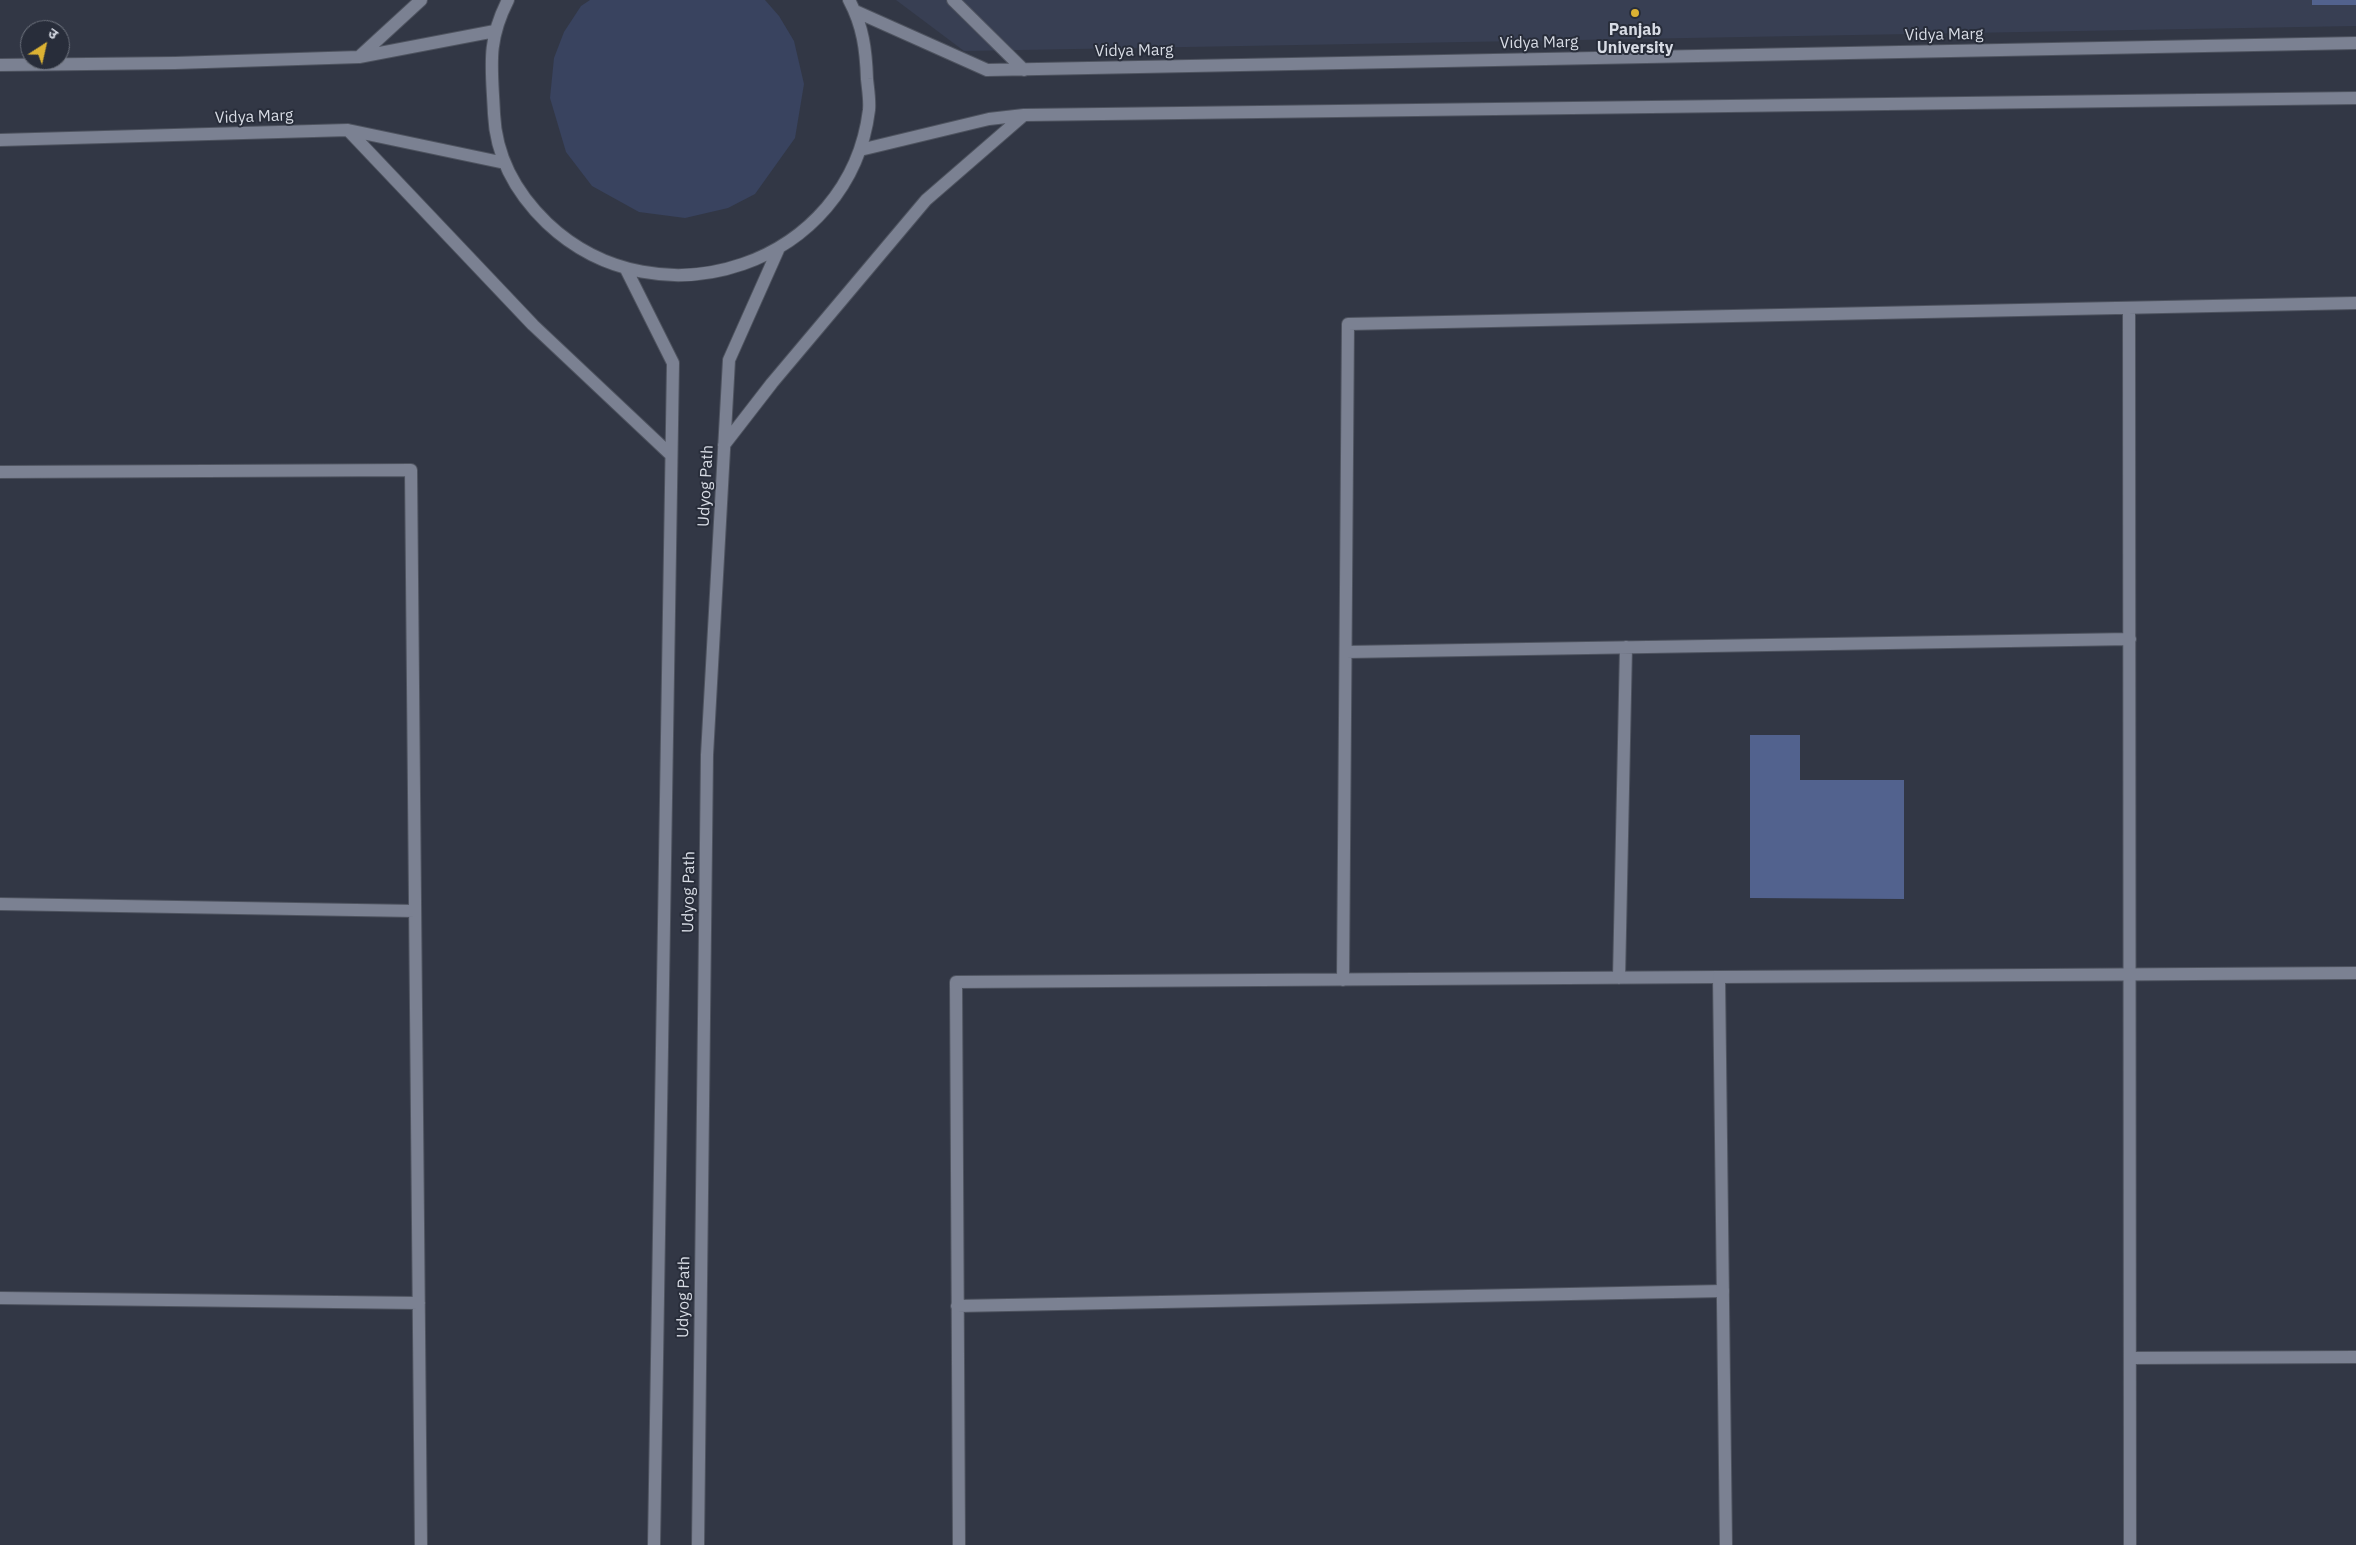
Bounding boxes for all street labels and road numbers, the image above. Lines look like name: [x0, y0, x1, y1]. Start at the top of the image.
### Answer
street label: Vidya Marg: [1905, 25, 1983, 45]
street label: Vidya Marg: [1500, 33, 1578, 53]
street label: Vidya Marg: [1095, 41, 1173, 61]
street label: Vidya Marg: [214, 106, 294, 128]
street label: Udyog Path: [694, 445, 718, 527]
street label: Udyog Path: [679, 851, 699, 933]
street label: Udyog Path: [674, 1256, 694, 1338]

